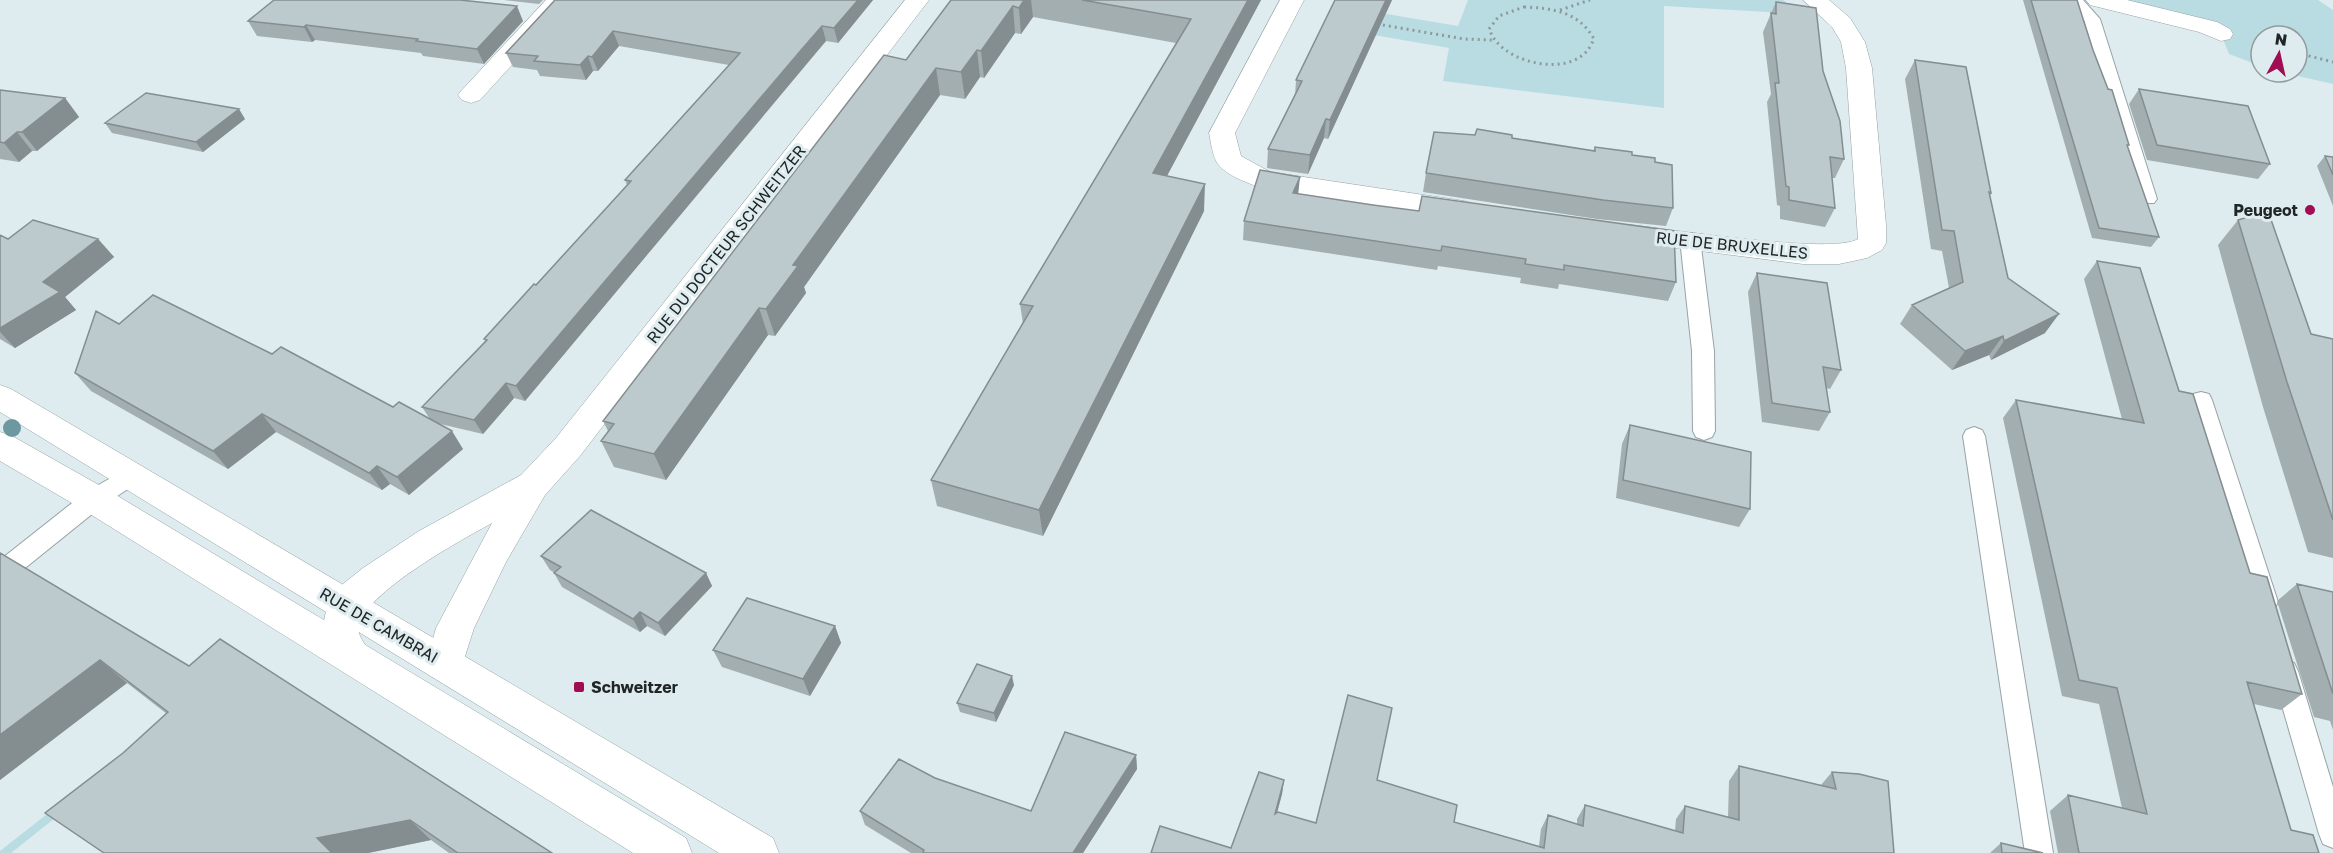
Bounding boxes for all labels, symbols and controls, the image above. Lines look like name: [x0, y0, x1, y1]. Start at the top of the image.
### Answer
north arrow: [2249, 24, 2309, 84]
text: N: [2274, 28, 2289, 50]
street label: RUE DU DOCTEUR SCHWEITZER: [642, 141, 810, 347]
place label: Peugeot: [2233, 200, 2298, 220]
marker: Peugeot: [2303, 203, 2317, 217]
street label: RUE DE BRUXELLES: [1655, 227, 1809, 263]
street label: RUE DE CAMBRAI: [316, 583, 442, 667]
place label: Schweitzer: [591, 677, 678, 697]
marker: Schweitzer: [572, 680, 586, 694]

